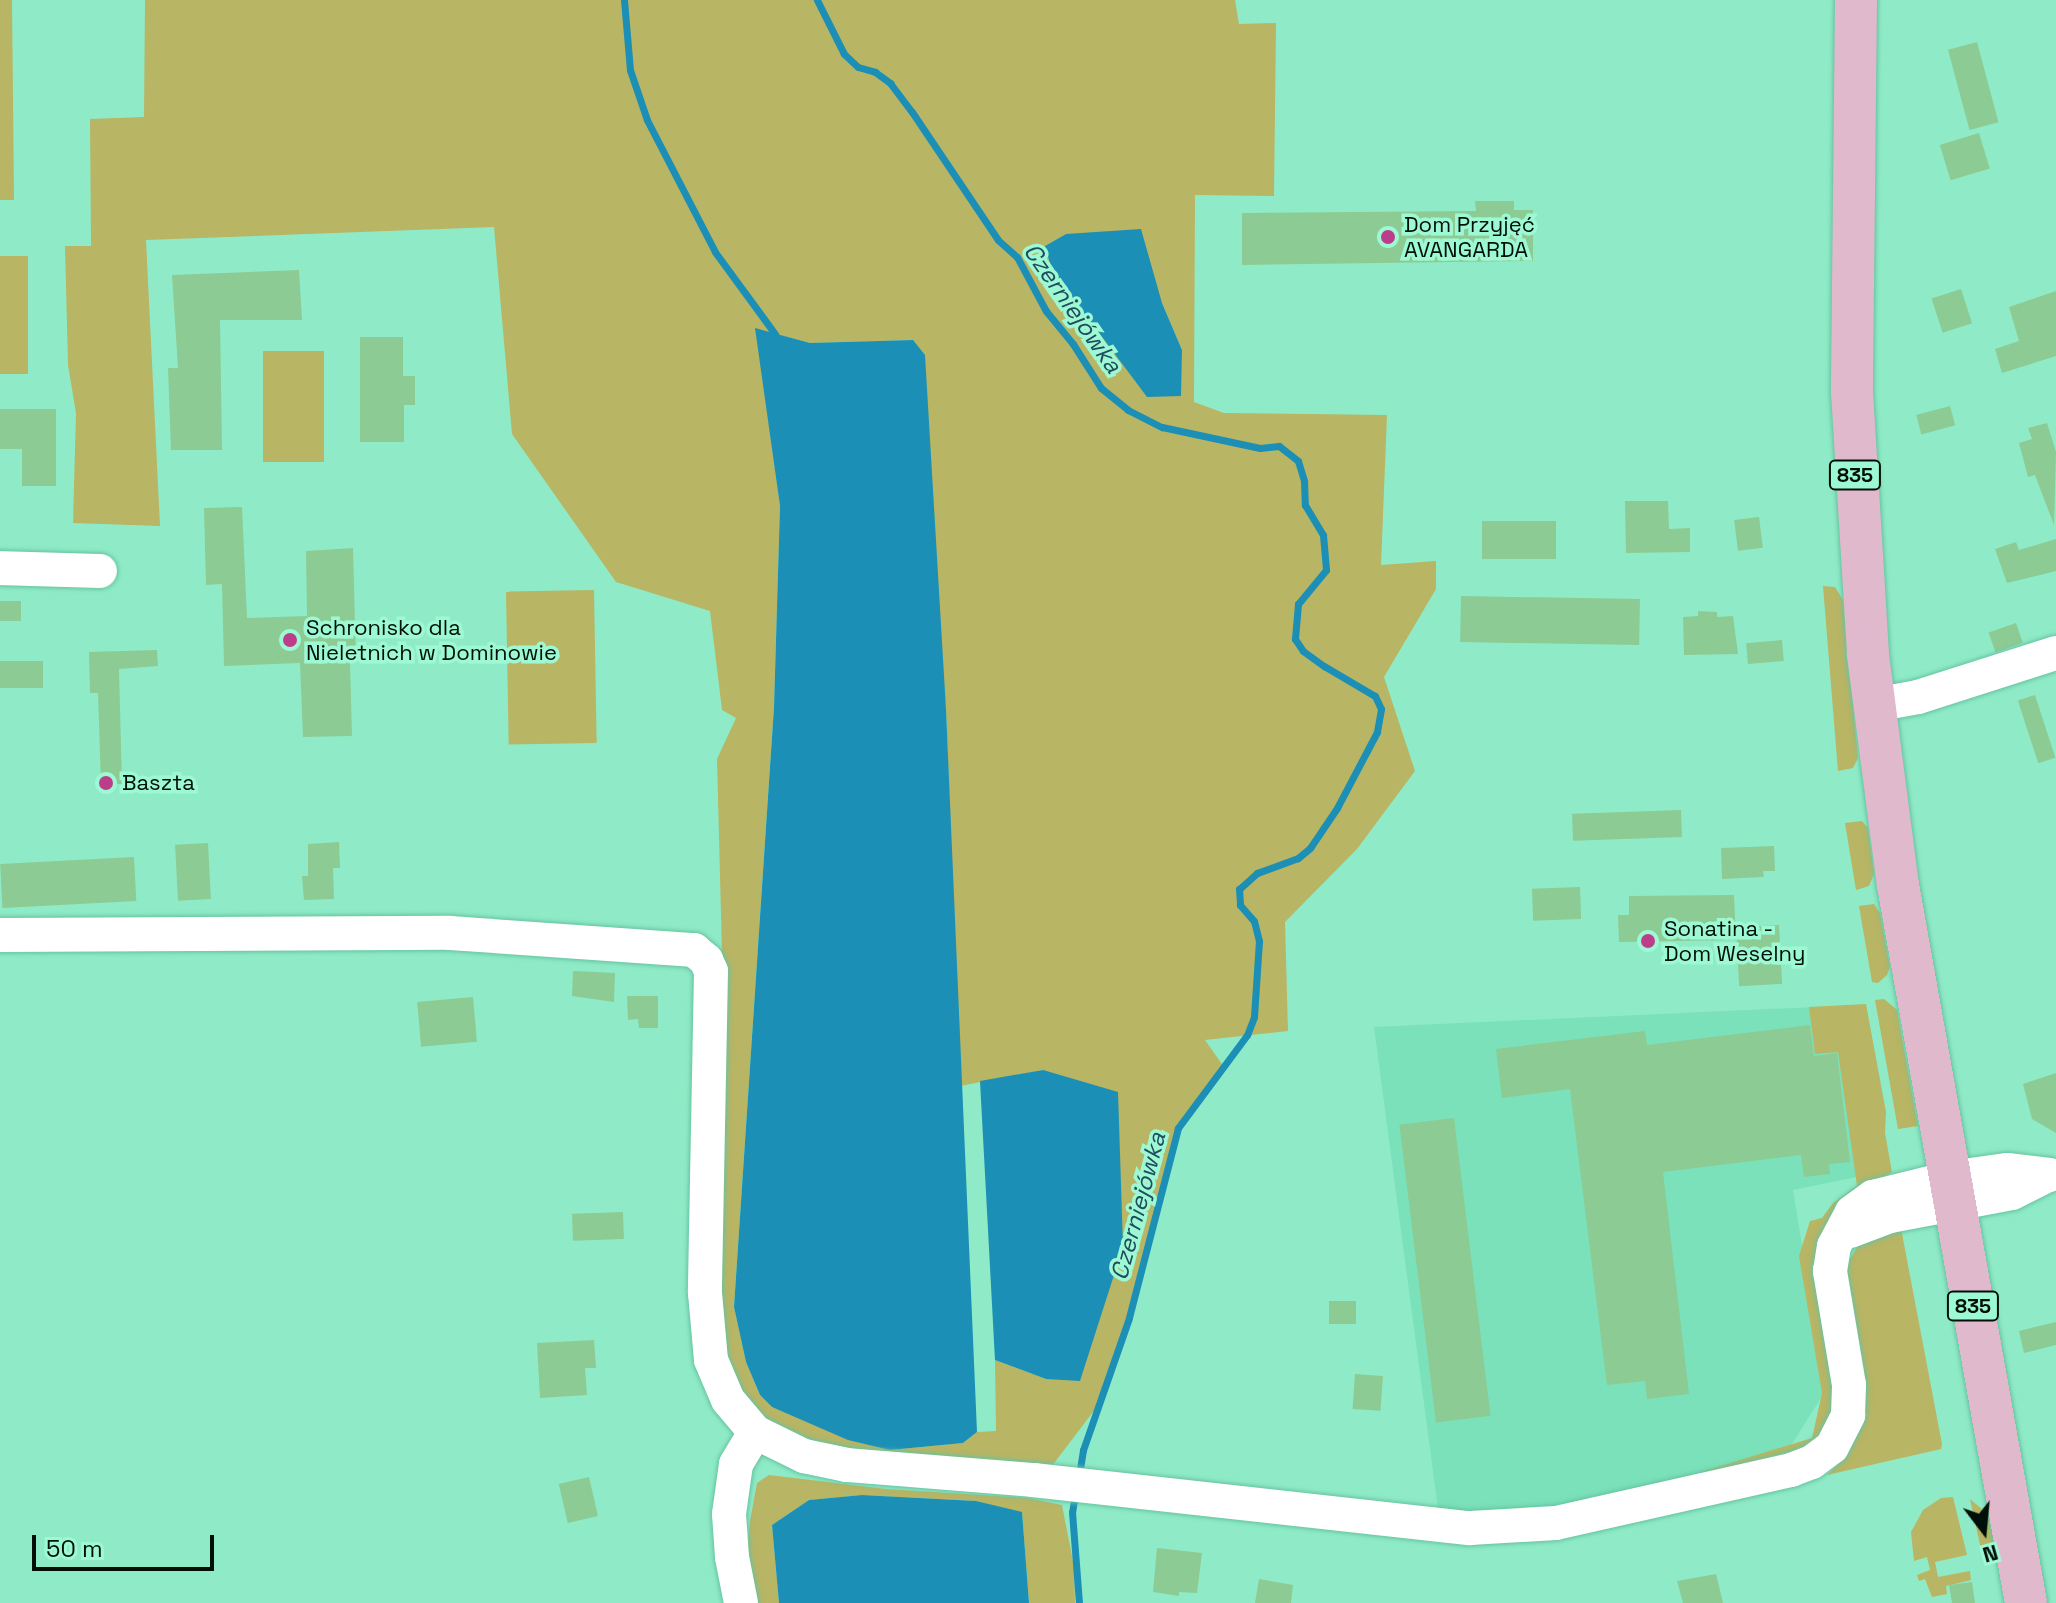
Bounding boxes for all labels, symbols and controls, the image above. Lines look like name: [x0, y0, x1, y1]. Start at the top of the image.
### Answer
place label: Dom Przyjęć AVANGARDA: [1404, 211, 1535, 262]
marker: Dom Przyjęć AVANGARDA: [1379, 228, 1397, 246]
water label: Czerniejówka: [1018, 238, 1128, 378]
road number: 835: [1827, 459, 1883, 491]
place label: Schronisko dla Nieletnich w Dominowie: [306, 614, 557, 666]
marker: Schronisko dla Nieletnich w Dominowie: [281, 631, 299, 649]
place label: Baszta: [122, 770, 195, 796]
marker: Baszta: [97, 774, 115, 792]
place label: Sonatina - Dom Weselny: [1664, 915, 1806, 966]
marker: Sonatina - Dom Weselny: [1639, 932, 1657, 950]
water label: Czerniejówka: [1104, 1129, 1172, 1283]
road number: 835: [1945, 1290, 2001, 1322]
north arrow: [1944, 1491, 2024, 1571]
scale bar: [36, 1519, 218, 1569]
text: 50 m: [46, 1533, 103, 1564]
text: N: [1980, 1539, 2002, 1570]

